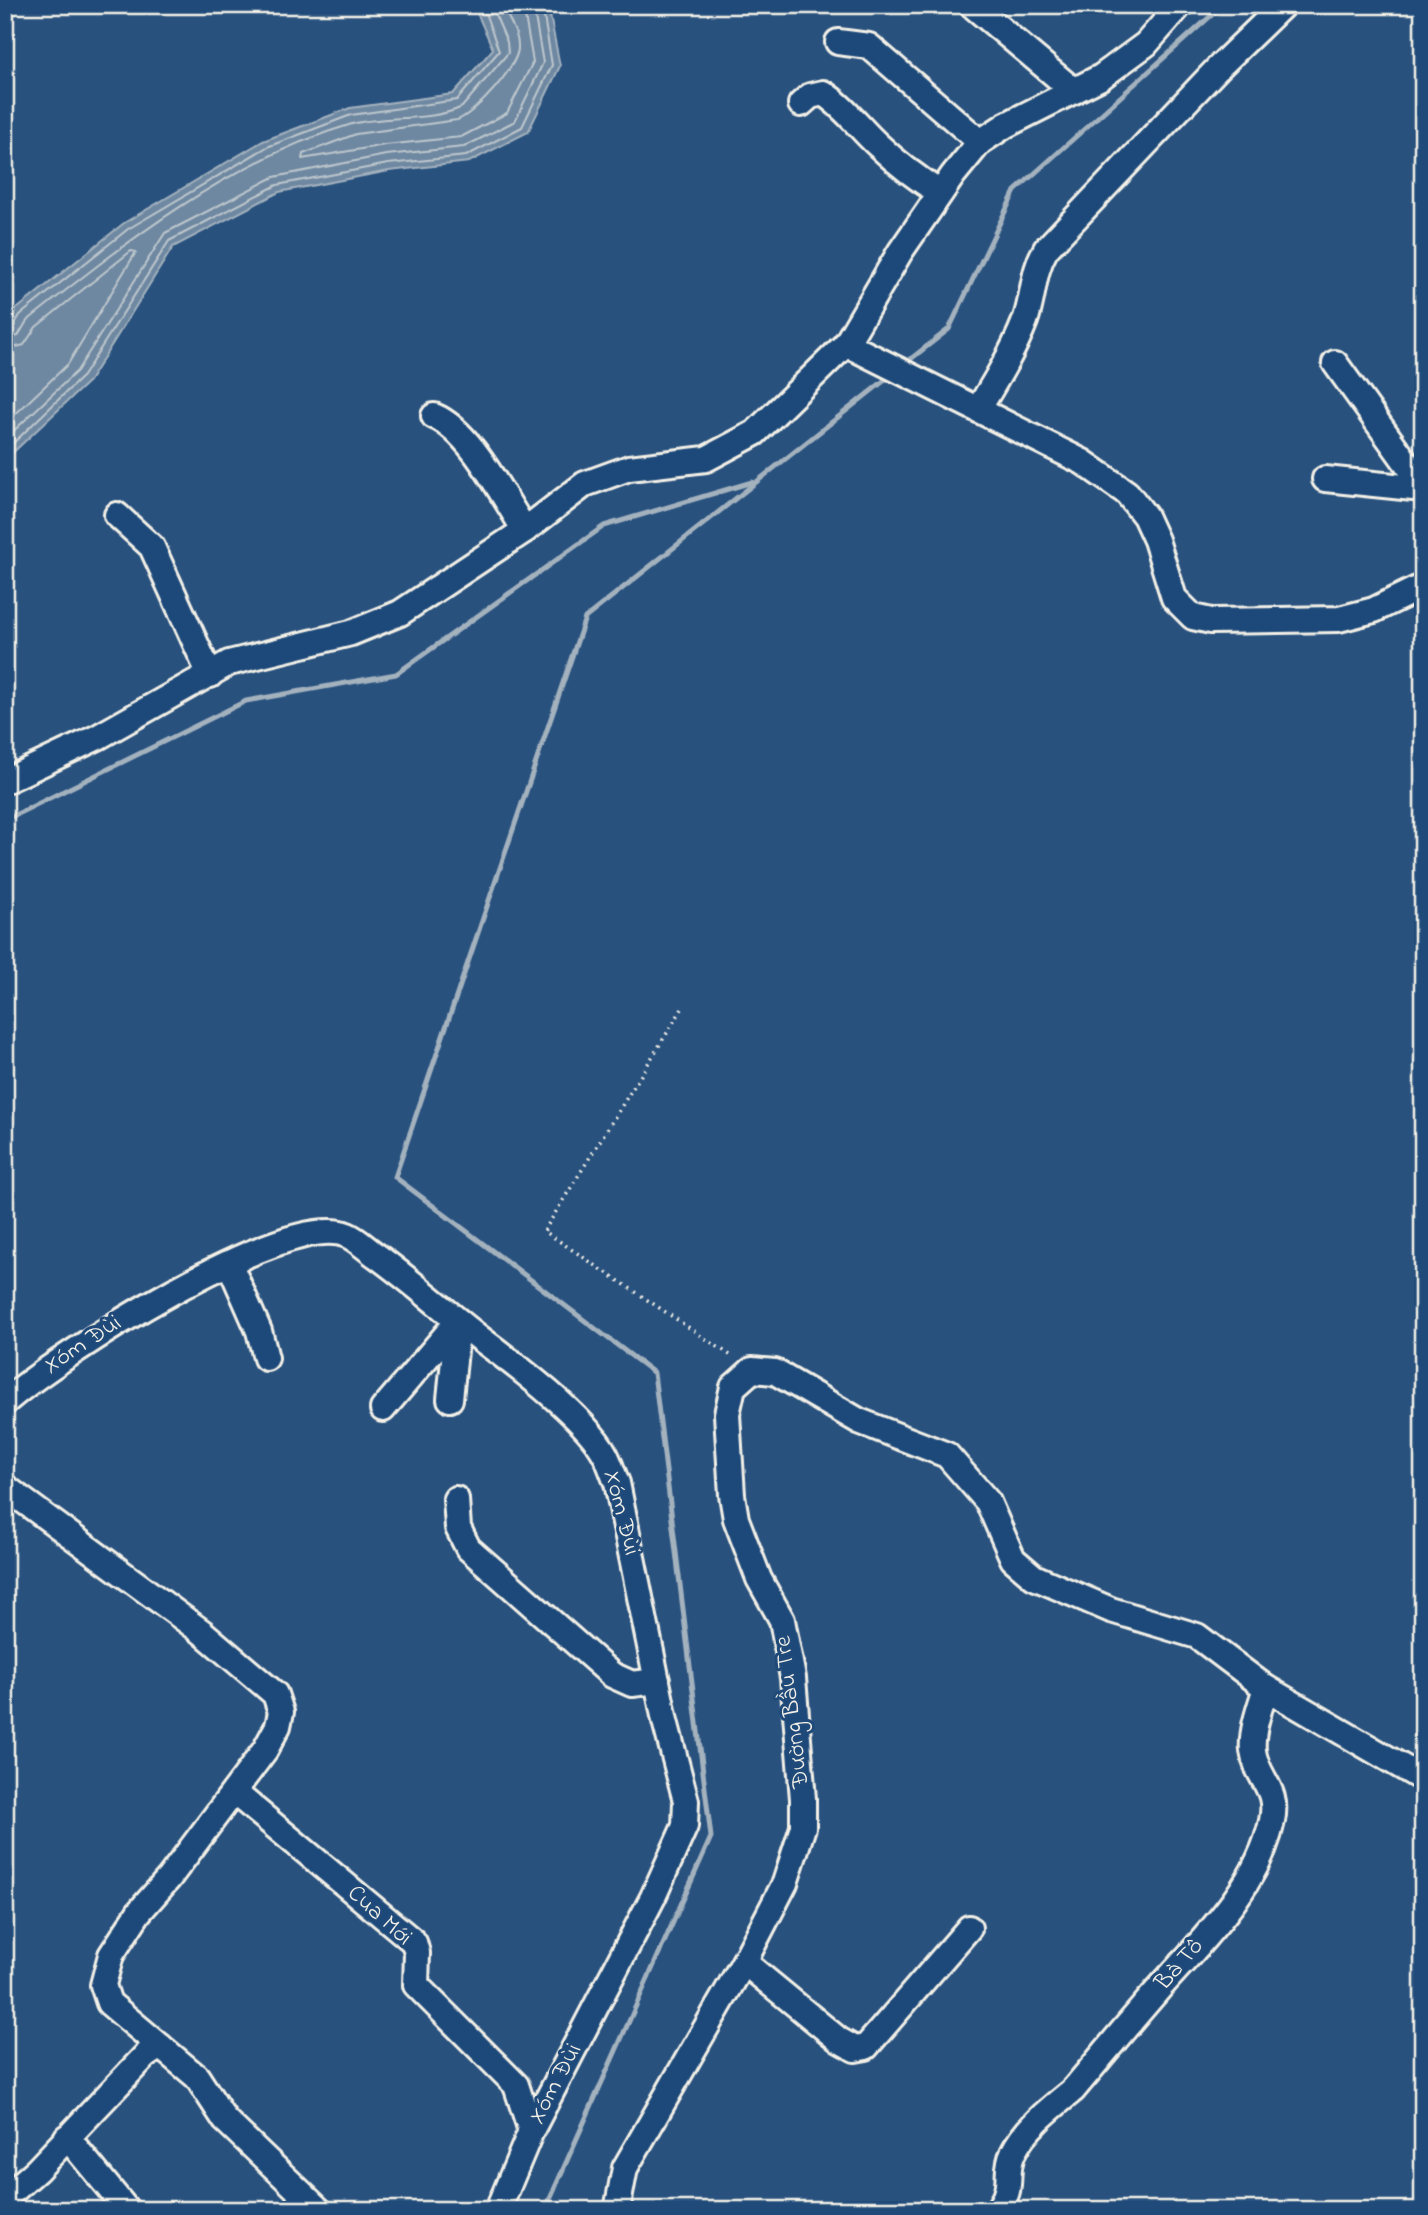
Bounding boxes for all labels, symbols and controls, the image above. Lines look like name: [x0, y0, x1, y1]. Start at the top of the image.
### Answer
street label: Xóm Đùi: [37, 1307, 129, 1383]
street label: Xóm Đùi: [594, 1467, 648, 1559]
street label: Đường Bầu Tre: [766, 1634, 820, 1791]
street label: Cua Mới: [339, 1877, 419, 1955]
street label: Bà Tô: [1147, 1931, 1213, 2000]
street label: Xóm Đùi: [520, 2038, 592, 2130]

